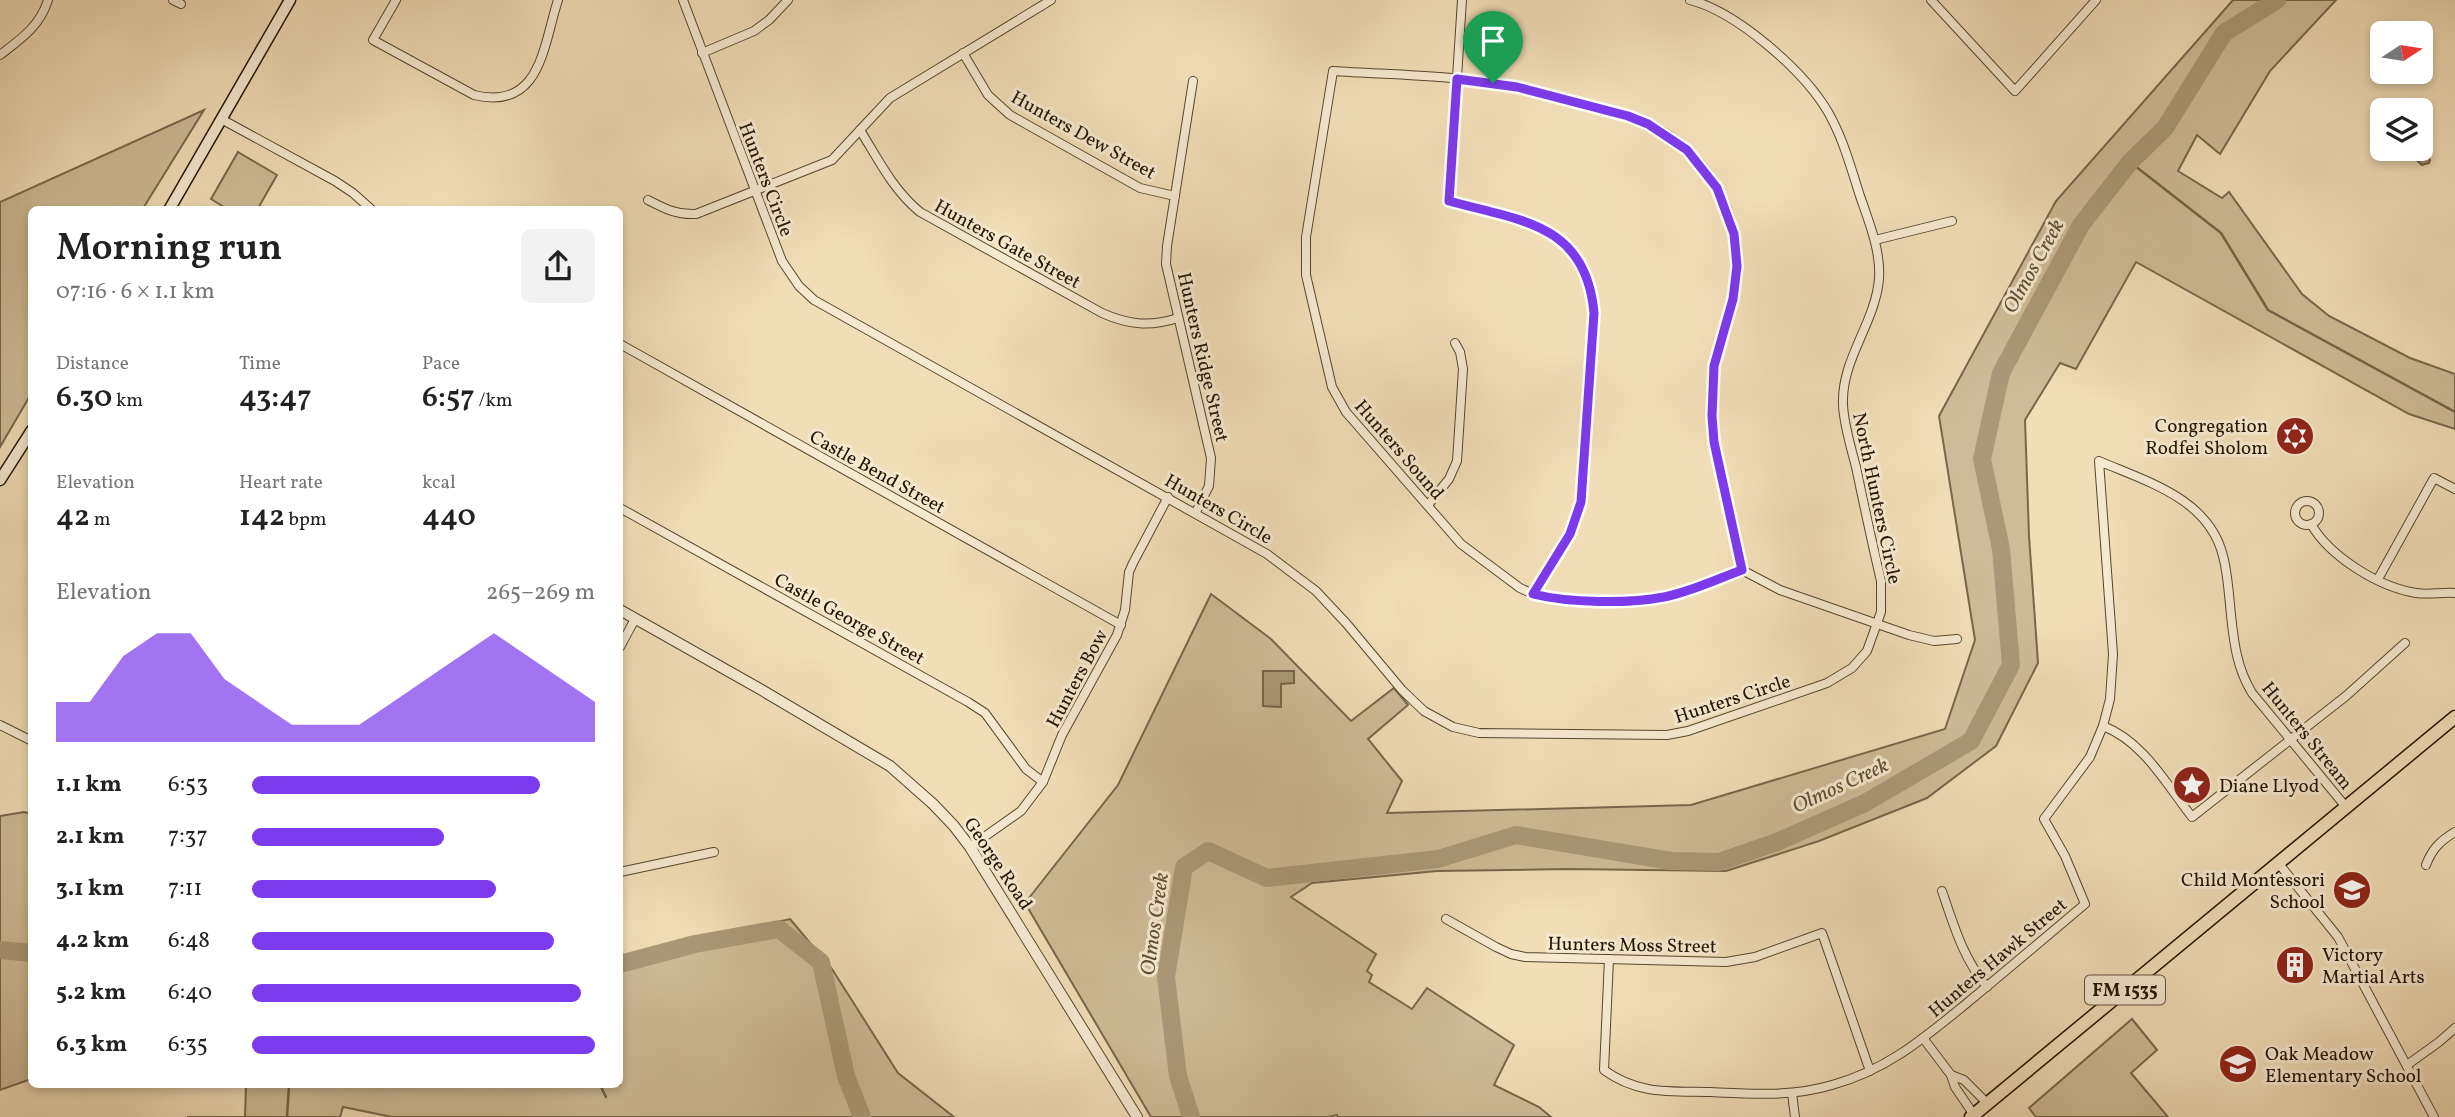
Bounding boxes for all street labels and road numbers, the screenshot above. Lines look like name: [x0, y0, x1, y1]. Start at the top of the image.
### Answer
street label: Hunters Dew Street: [1006, 85, 1161, 187]
street label: Hunters Circle: [731, 119, 799, 241]
street label: Hunters Gate Street: [929, 194, 1085, 296]
street label: Hunters Ridge Street: [1170, 270, 1234, 445]
street label: Hunters Sound: [1348, 395, 1449, 506]
street label: North Hunters Circle: [1845, 410, 1907, 586]
street label: Castle Bend Street: [804, 425, 950, 521]
street label: Hunters Circle: [1159, 468, 1277, 551]
street label: Castle George Street: [769, 568, 929, 672]
street label: Hunters Bow: [1041, 625, 1115, 733]
street label: Hunters Circle: [1671, 669, 1794, 731]
street label: Hunters Stream: [2255, 677, 2358, 796]
street label: George Road: [957, 813, 1038, 915]
street label: Hunters Hawk Street: [1923, 893, 2073, 1024]
street label: Hunters Moss Street: [1547, 932, 1717, 960]
road number: FM 1535: [2085, 975, 2165, 1004]

